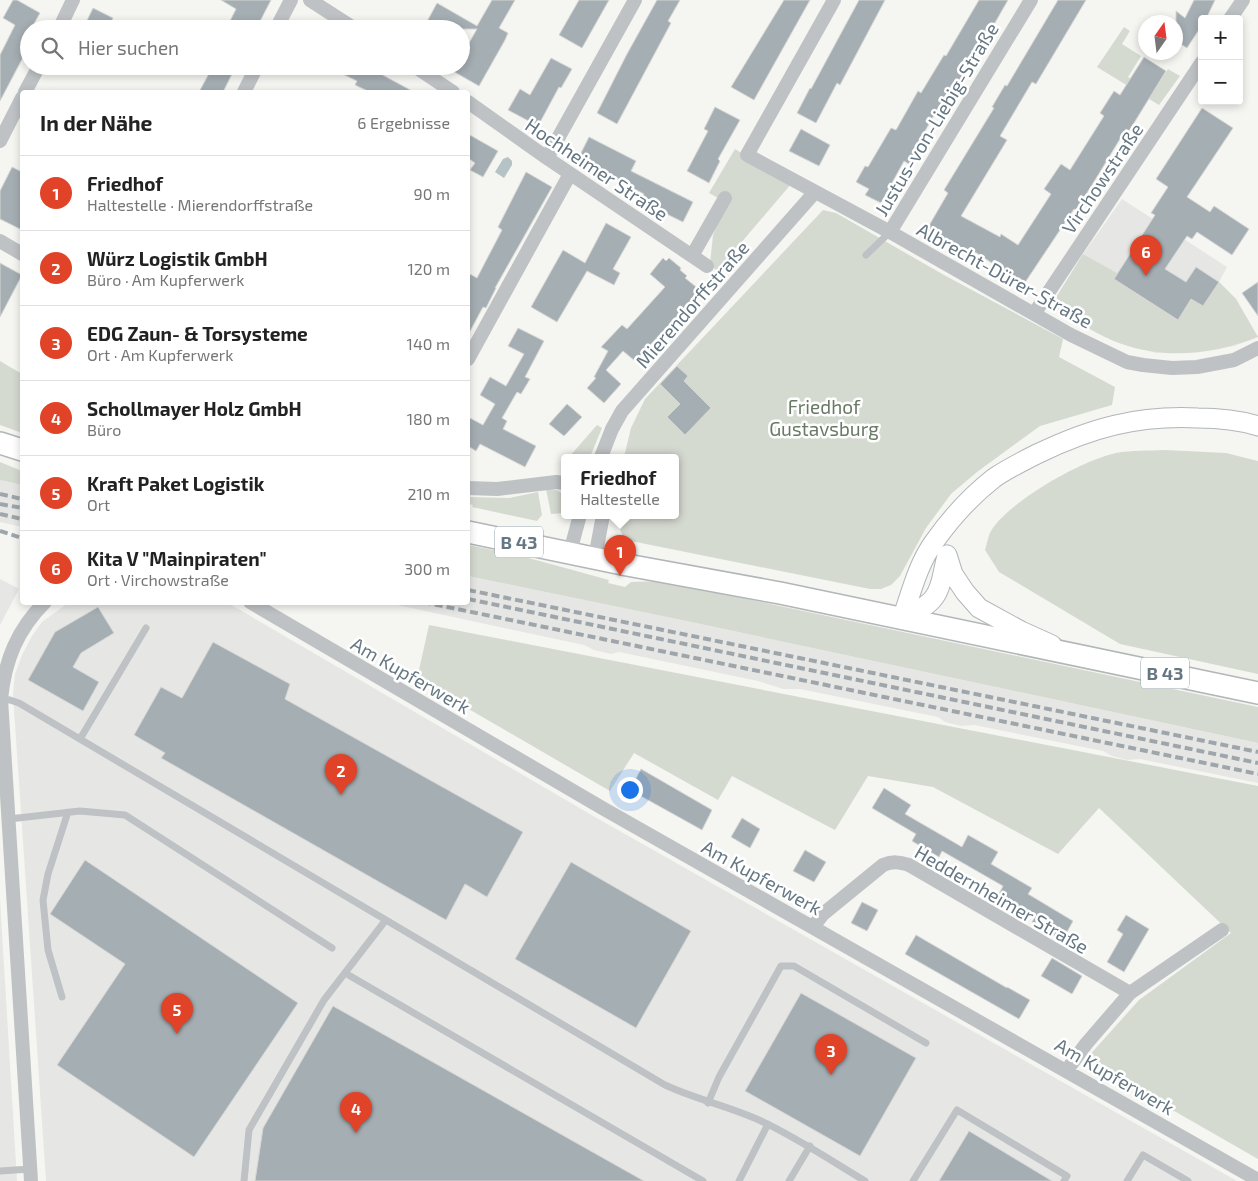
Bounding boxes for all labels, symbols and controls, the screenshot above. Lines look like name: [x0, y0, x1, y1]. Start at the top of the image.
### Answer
north arrow: [1138, 15, 1183, 60]
map controls: [1198, 15, 1243, 105]
button: +: [1198, 15, 1243, 60]
street label: Justus-von-Liebig-Straße: [869, 18, 1003, 220]
search box: [20, 20, 470, 75]
icon: search: [38, 34, 66, 62]
text: Hier suchen: [78, 36, 179, 59]
button: −: [1198, 60, 1243, 105]
text: In der Nähe: [40, 110, 152, 135]
text: 6 Ergebnisse: [357, 113, 450, 132]
street label: Hochheimer Straße: [521, 113, 673, 225]
street label: Virchowstraße: [1057, 118, 1147, 238]
text: Friedhof: [87, 172, 163, 195]
text: 1: [53, 184, 59, 203]
text: 90 m: [414, 184, 450, 203]
text: Haltestelle · Mierendorffstraße: [87, 195, 313, 214]
street label: Albrecht-Dürer-Straße: [913, 217, 1097, 333]
pin: 6: [1130, 235, 1162, 276]
street label: Mierendorffstraße: [631, 236, 753, 372]
text: Würz Logistik GmbH: [87, 247, 268, 270]
text: 2: [51, 259, 61, 278]
text: 120 m: [407, 259, 450, 278]
text: Büro · Am Kupferwerk: [87, 270, 244, 289]
text: EDG Zaun- & Torsysteme: [87, 322, 308, 345]
text: 3: [51, 334, 61, 353]
text: 140 m: [407, 334, 450, 353]
text: Ort · Am Kupferwerk: [87, 345, 233, 364]
park label: Friedhof Gustavsburg: [769, 395, 879, 440]
text: Schollmayer Holz GmbH: [87, 397, 302, 420]
text: 4: [51, 409, 61, 428]
text: 180 m: [407, 409, 450, 428]
text: Büro: [87, 420, 121, 439]
popup: [561, 454, 679, 519]
text: Friedhof: [580, 466, 656, 489]
text: Kraft Paket Logistik: [87, 472, 264, 495]
text: 5: [52, 484, 60, 503]
text: 210 m: [407, 484, 450, 503]
text: Haltestelle: [580, 489, 660, 508]
text: Ort: [87, 495, 110, 514]
road number: B 43: [495, 526, 543, 558]
pin: 1: [604, 535, 636, 576]
text: Kita V "Mainpiraten": [87, 547, 267, 570]
text: 6: [51, 559, 61, 578]
text: 300 m: [404, 559, 450, 578]
text: Ort · Virchowstraße: [87, 570, 229, 589]
street label: Am Kupferwerk: [347, 632, 475, 719]
road number: B 43: [1141, 658, 1189, 688]
pin: 2: [325, 754, 357, 795]
your location: [617, 777, 643, 803]
street label: Am Kupferwerk: [698, 835, 826, 920]
street label: Heddernheimer Straße: [911, 840, 1093, 958]
pin: 5: [161, 993, 193, 1034]
street label: Am Kupferwerk: [1051, 1033, 1179, 1120]
pin: 3: [815, 1034, 847, 1075]
pin: 4: [340, 1092, 372, 1133]

